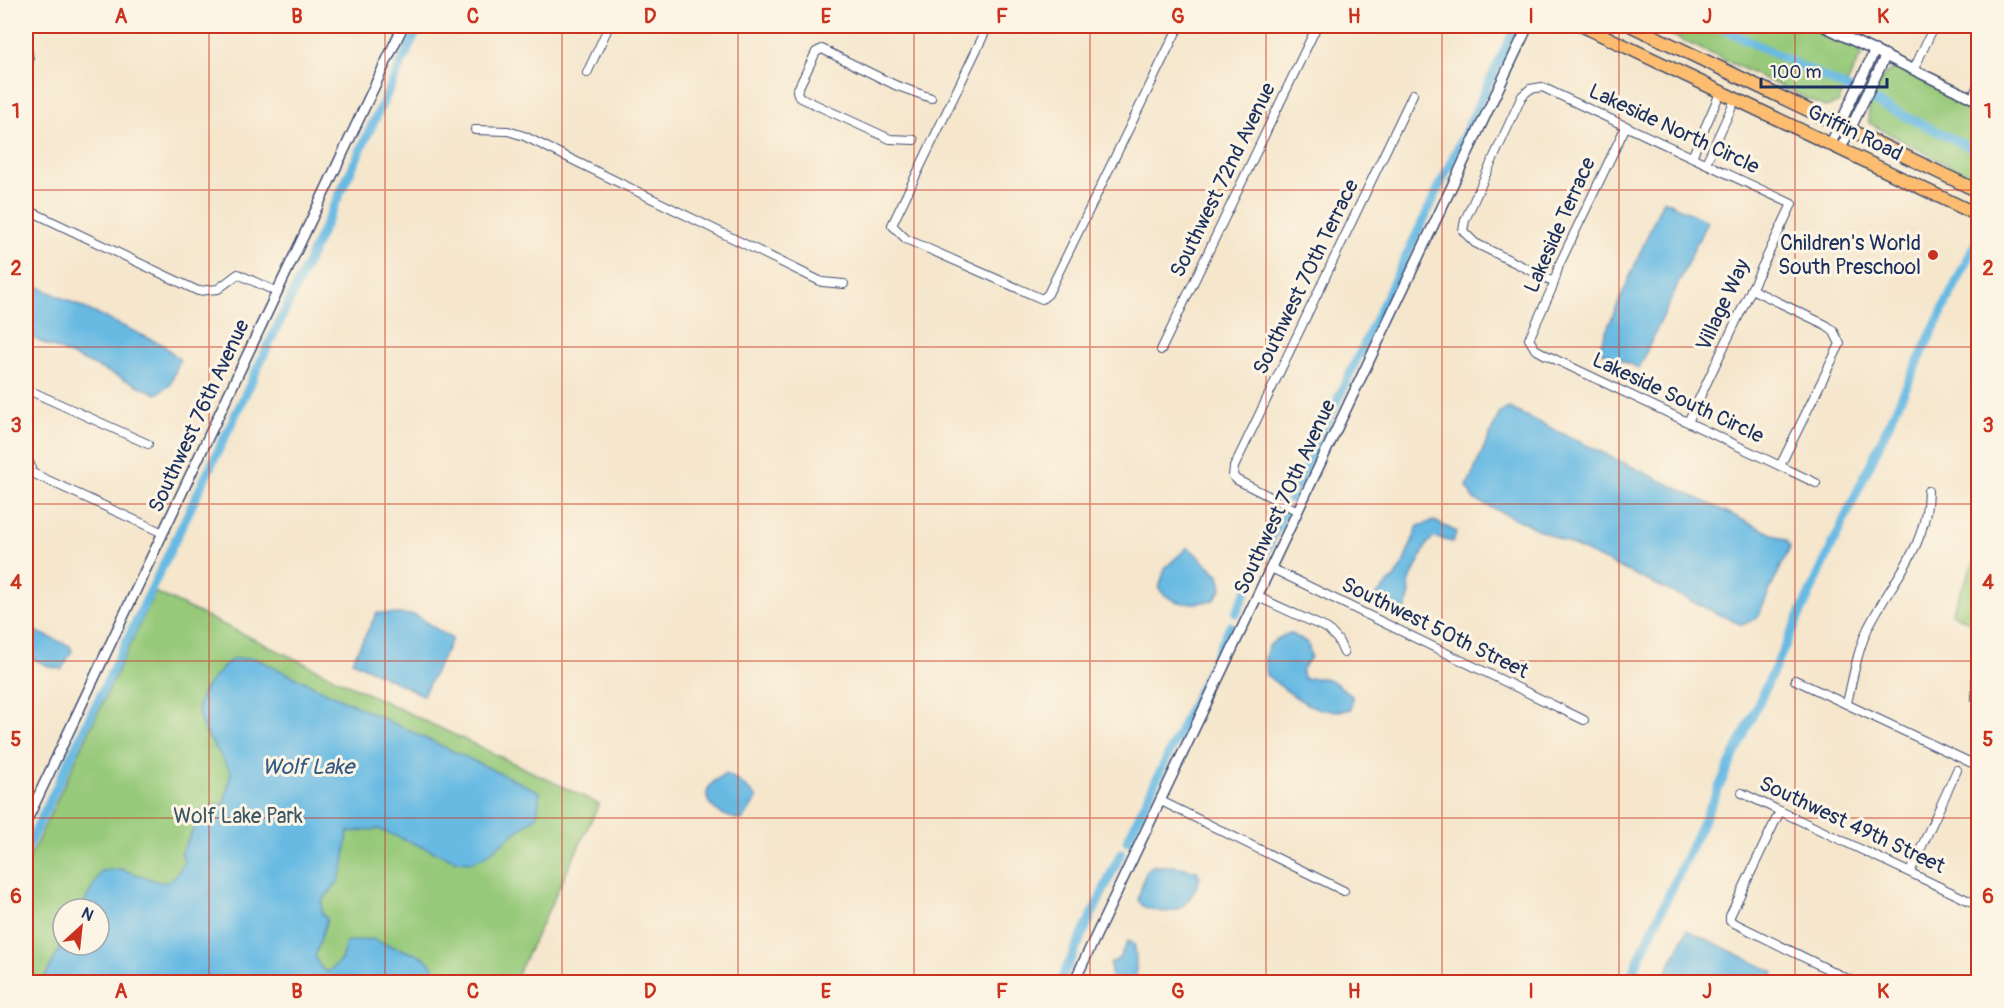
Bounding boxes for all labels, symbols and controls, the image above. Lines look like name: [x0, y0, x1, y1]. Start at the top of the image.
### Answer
text: A: [115, 4, 128, 29]
text: B: [291, 4, 303, 29]
text: C: [467, 4, 479, 29]
text: D: [644, 4, 657, 29]
text: E: [821, 4, 832, 29]
text: F: [996, 4, 1008, 29]
text: G: [1171, 4, 1185, 29]
text: H: [1348, 4, 1361, 29]
text: I: [1528, 4, 1534, 29]
text: J: [1702, 4, 1712, 29]
text: K: [1877, 4, 1889, 29]
scale bar: [1761, 51, 1887, 89]
text: 100 m: [1770, 61, 1822, 84]
street label: Southwest 72nd Avenue: [1164, 78, 1282, 282]
street label: Lakeside North Circle: [1584, 78, 1764, 181]
street label: Griffin Road: [1803, 98, 1907, 168]
text: 1: [12, 99, 20, 124]
text: 1: [1984, 99, 1992, 124]
street label: Lakeside Terrace: [1518, 152, 1602, 297]
street label: Southwest 70th Terrace: [1247, 174, 1365, 379]
place label: Children's World South Preschool: [1778, 230, 1921, 281]
marker: Children's World South Preschool: [1926, 248, 1940, 262]
street label: Village Way: [1690, 255, 1756, 355]
text: 2: [10, 256, 22, 281]
text: 2: [1982, 256, 1994, 281]
street label: Southwest 76th Avenue: [142, 315, 256, 517]
street label: Lakeside South Circle: [1588, 346, 1769, 450]
street label: Southwest 70th Avenue: [1228, 395, 1342, 599]
text: 3: [10, 413, 22, 438]
text: 3: [1982, 413, 1994, 438]
text: 4: [10, 570, 22, 595]
text: 4: [1982, 570, 1994, 595]
street label: Southwest 50th Street: [1337, 571, 1533, 685]
text: 5: [11, 727, 22, 752]
text: 5: [1983, 727, 1994, 752]
water label: Wolf Lake: [262, 753, 356, 781]
street label: Southwest 49th Street: [1755, 770, 1950, 880]
park label: Wolf Lake Park: [173, 803, 303, 830]
text: 6: [10, 884, 22, 909]
text: 6: [1982, 884, 1994, 909]
north arrow: [51, 897, 111, 957]
text: N: [78, 903, 97, 926]
text: A: [115, 979, 128, 1004]
text: B: [291, 979, 303, 1004]
text: C: [467, 979, 479, 1004]
text: D: [644, 979, 657, 1004]
text: E: [821, 979, 832, 1004]
text: F: [996, 979, 1008, 1004]
text: G: [1171, 979, 1185, 1004]
text: H: [1348, 979, 1361, 1004]
text: I: [1528, 979, 1534, 1004]
text: J: [1702, 979, 1712, 1004]
text: K: [1877, 979, 1889, 1004]

